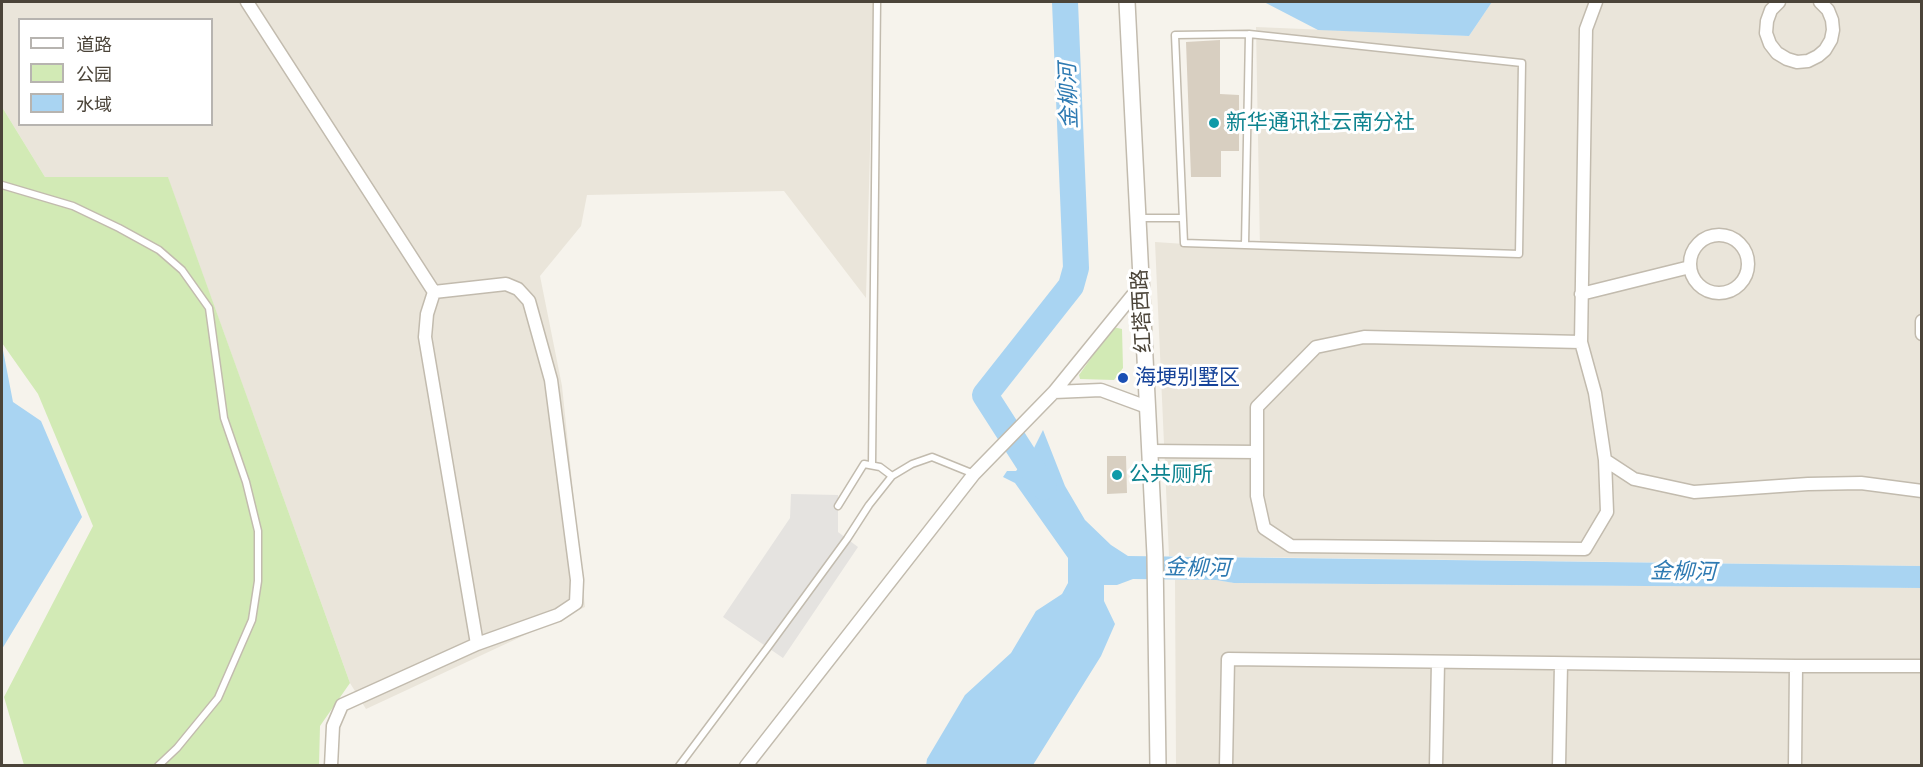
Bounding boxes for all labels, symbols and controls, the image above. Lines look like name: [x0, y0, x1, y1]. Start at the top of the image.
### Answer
legend: [18, 18, 213, 126]
text: 道路: [76, 34, 112, 55]
water label: 金柳河: [1055, 63, 1083, 129]
text: 公园: [76, 64, 112, 85]
text: 水域: [76, 94, 112, 115]
place label: 新华通讯社云南分社: [1226, 110, 1415, 136]
marker: 新华通讯社云南分社: [1207, 116, 1221, 130]
street label: 红塔西路: [1127, 268, 1157, 354]
place label: 海埂别墅区: [1135, 365, 1240, 391]
marker: 海埂别墅区: [1116, 371, 1130, 385]
place label: 公共厕所: [1129, 462, 1213, 488]
marker: 公共厕所: [1110, 468, 1124, 482]
water label: 金柳河: [1164, 554, 1230, 582]
water label: 金柳河: [1650, 558, 1716, 586]

